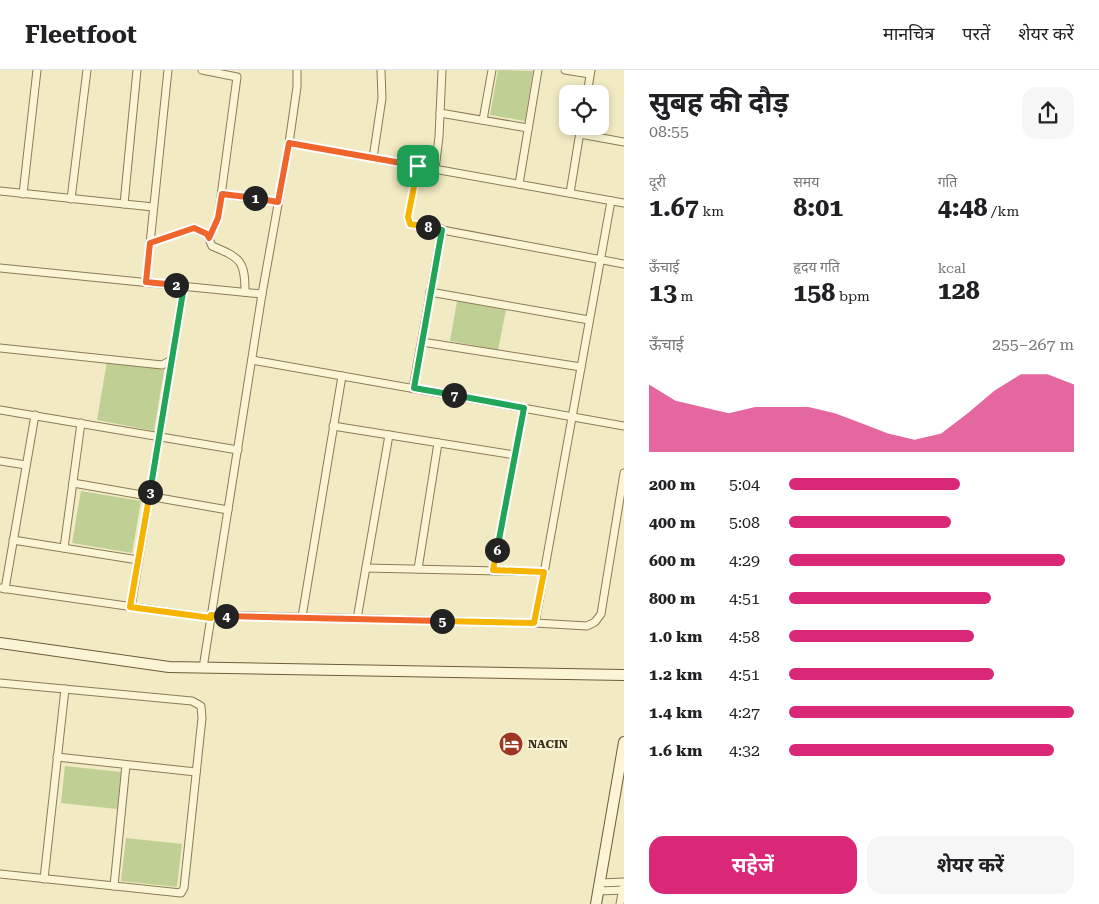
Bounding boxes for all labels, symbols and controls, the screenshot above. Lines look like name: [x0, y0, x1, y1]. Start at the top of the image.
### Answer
text: Fleetfoot: [25, 21, 137, 49]
text: मानचित्र: [883, 23, 934, 44]
text: परतें: [962, 23, 990, 44]
text: शेयर करें: [1018, 23, 1074, 44]
map controls: [559, 85, 609, 135]
button: locate: [559, 85, 609, 135]
text: सुबह की दौड़: [649, 86, 788, 119]
button: share: [1022, 87, 1074, 139]
text: 08:55: [649, 122, 689, 141]
pin: [397, 145, 439, 187]
icon: arrive: [404, 152, 432, 180]
text: दूरी: [649, 174, 666, 190]
text: समय: [793, 174, 819, 190]
text: गति: [938, 174, 957, 190]
pin: 1: [242, 186, 268, 210]
text: 1: [252, 190, 259, 206]
text: 1.67: [649, 193, 699, 222]
text: 8:01: [793, 193, 843, 222]
text: 4:48: [938, 193, 987, 222]
text: km: [699, 203, 724, 219]
text: /km: [987, 203, 1019, 219]
pin: 8: [416, 214, 440, 240]
text: 8: [425, 219, 432, 235]
text: ऊँचाई: [649, 259, 679, 275]
text: हृदय गति: [793, 259, 840, 275]
text: kcal: [938, 260, 966, 276]
pin: 2: [164, 272, 188, 298]
text: 128: [938, 276, 980, 305]
text: 2: [173, 277, 180, 293]
text: 13: [649, 278, 677, 307]
text: 158: [793, 278, 835, 307]
text: m: [677, 288, 693, 304]
text: bpm: [835, 288, 870, 304]
text: ऊँचाई: [649, 335, 684, 354]
text: 255–267 m: [992, 335, 1074, 354]
pin: 7: [442, 382, 466, 408]
text: 7: [451, 387, 458, 403]
text: 200 m: [649, 475, 695, 494]
text: 5:04: [729, 475, 760, 494]
pin: 3: [138, 480, 162, 504]
text: 3: [147, 484, 154, 500]
text: 400 m: [649, 513, 695, 532]
text: 5:08: [729, 513, 760, 532]
pin: 6: [484, 538, 510, 562]
text: 6: [494, 542, 501, 558]
text: 600 m: [649, 551, 695, 570]
text: 4:29: [729, 551, 760, 570]
text: 800 m: [649, 589, 695, 608]
text: 4:51: [729, 589, 760, 608]
pin: 4: [214, 604, 238, 628]
text: 4: [223, 608, 230, 624]
pin: 5: [430, 608, 454, 634]
text: 5: [439, 613, 446, 629]
text: 1.0 km: [649, 627, 702, 646]
text: 4:58: [729, 627, 760, 646]
text: 1.2 km: [649, 665, 702, 684]
text: 4:51: [729, 665, 760, 684]
text: 1.4 km: [649, 703, 702, 722]
text: 4:27: [729, 703, 760, 722]
hotel icon: NACIN: [498, 731, 524, 757]
place label: NACIN: [528, 737, 568, 751]
text: 1.6 km: [649, 741, 702, 760]
text: 4:32: [729, 741, 760, 760]
button: सहेजें: [649, 836, 857, 894]
button: शेयर करें: [867, 836, 1074, 894]

